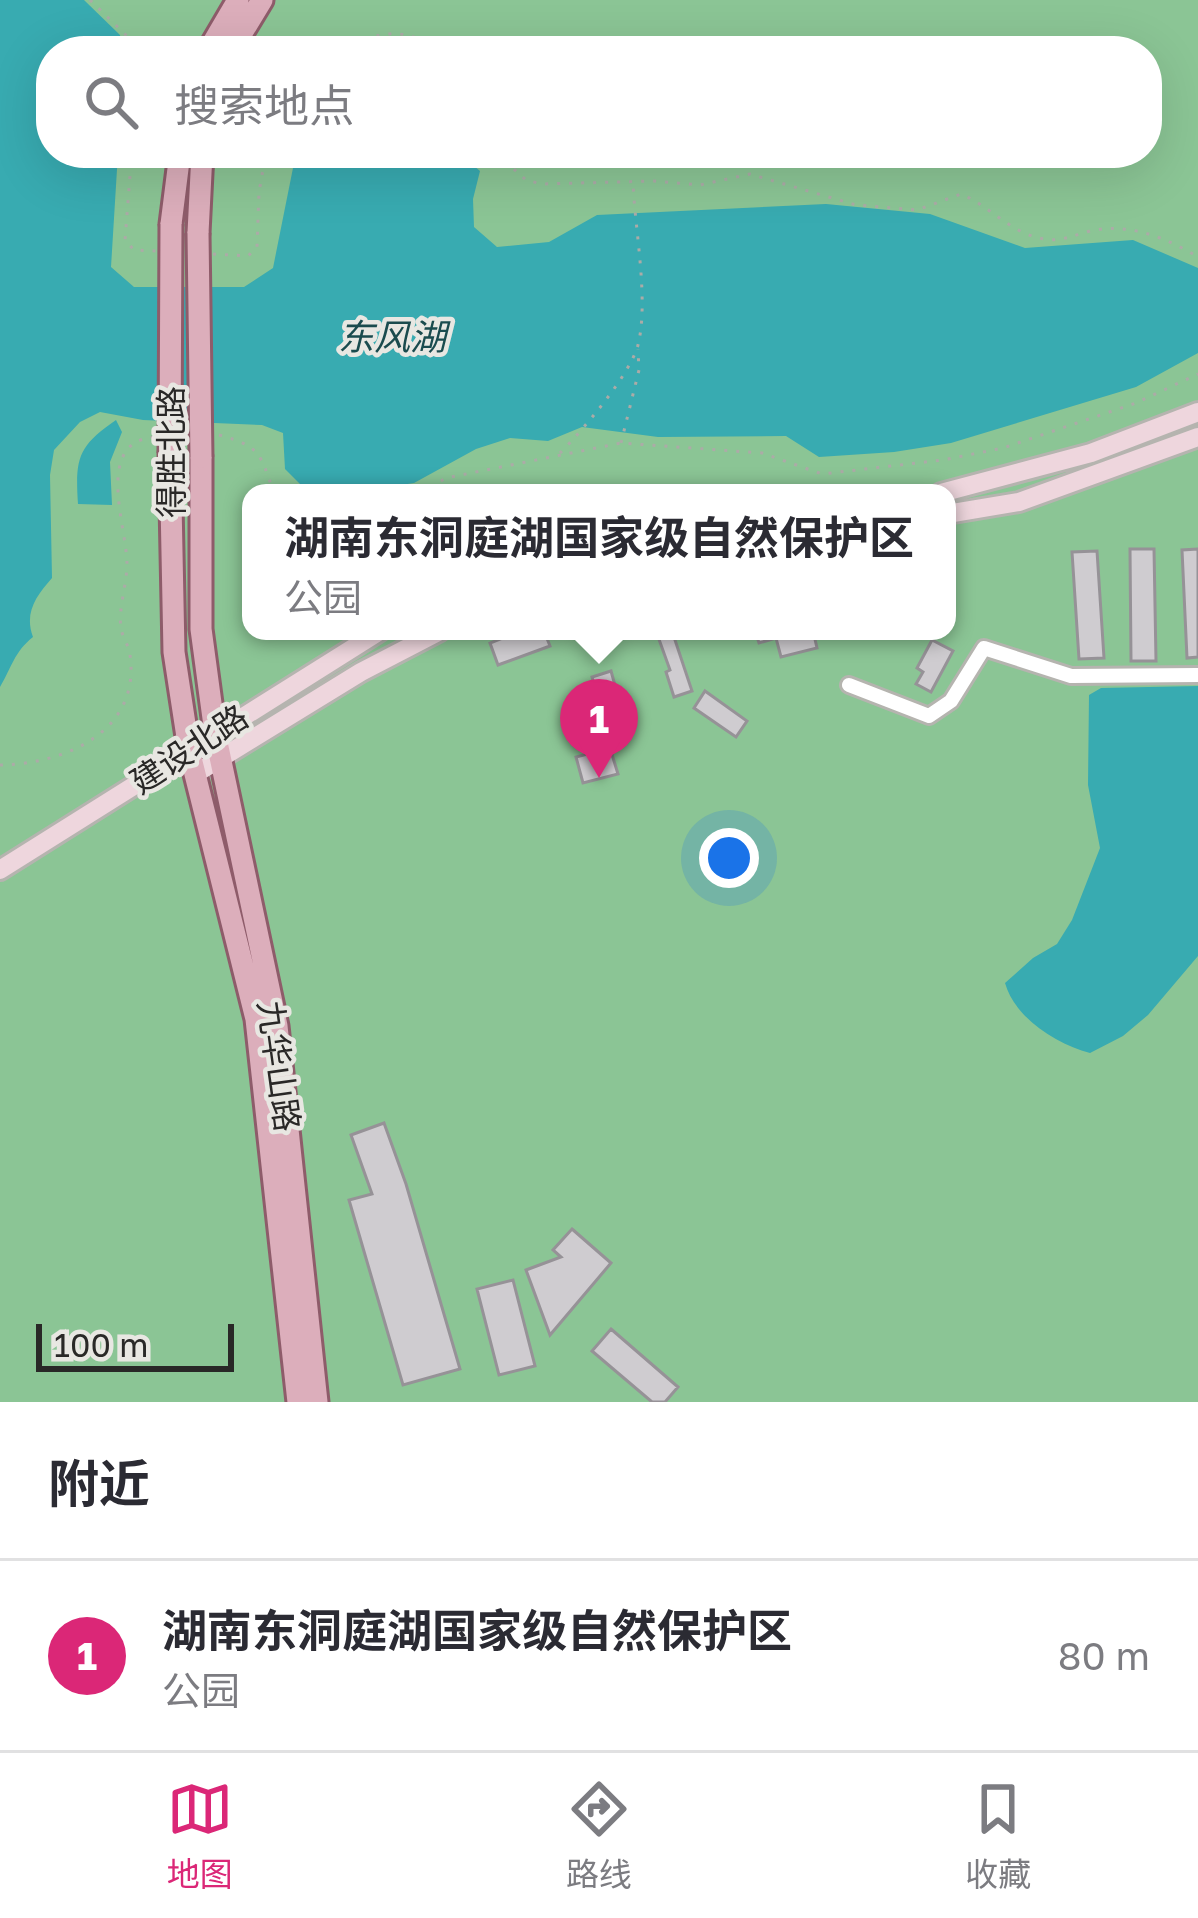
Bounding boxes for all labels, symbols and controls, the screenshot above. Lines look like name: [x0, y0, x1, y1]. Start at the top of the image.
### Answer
search box: [36, 36, 1162, 168]
icon: search: [78, 69, 144, 135]
text: 搜索地点: [174, 78, 354, 132]
water label: 东风湖: [338, 315, 451, 358]
street label: 得胜北路: [151, 386, 190, 518]
popup: [242, 484, 956, 640]
text: 湖南东洞庭湖国家级自然保护区: [284, 510, 914, 564]
text: 公园: [284, 574, 362, 621]
pin: 1: [560, 679, 638, 778]
street label: 建设北路: [123, 696, 255, 801]
your location: [699, 828, 759, 888]
street label: 九华山路: [251, 998, 308, 1134]
scale bar: [36, 1318, 234, 1371]
text: 100 m: [54, 1325, 148, 1364]
text: 附近: [48, 1452, 150, 1513]
text: 湖南东洞庭湖国家级自然保护区: [162, 1603, 792, 1657]
text: 1: [77, 1632, 97, 1679]
text: 80 m: [1058, 1632, 1150, 1679]
text: 公园: [162, 1667, 240, 1714]
tab: 地图: [167, 1776, 233, 1896]
tab: 路线: [566, 1776, 632, 1896]
tab: 收藏: [965, 1776, 1031, 1896]

